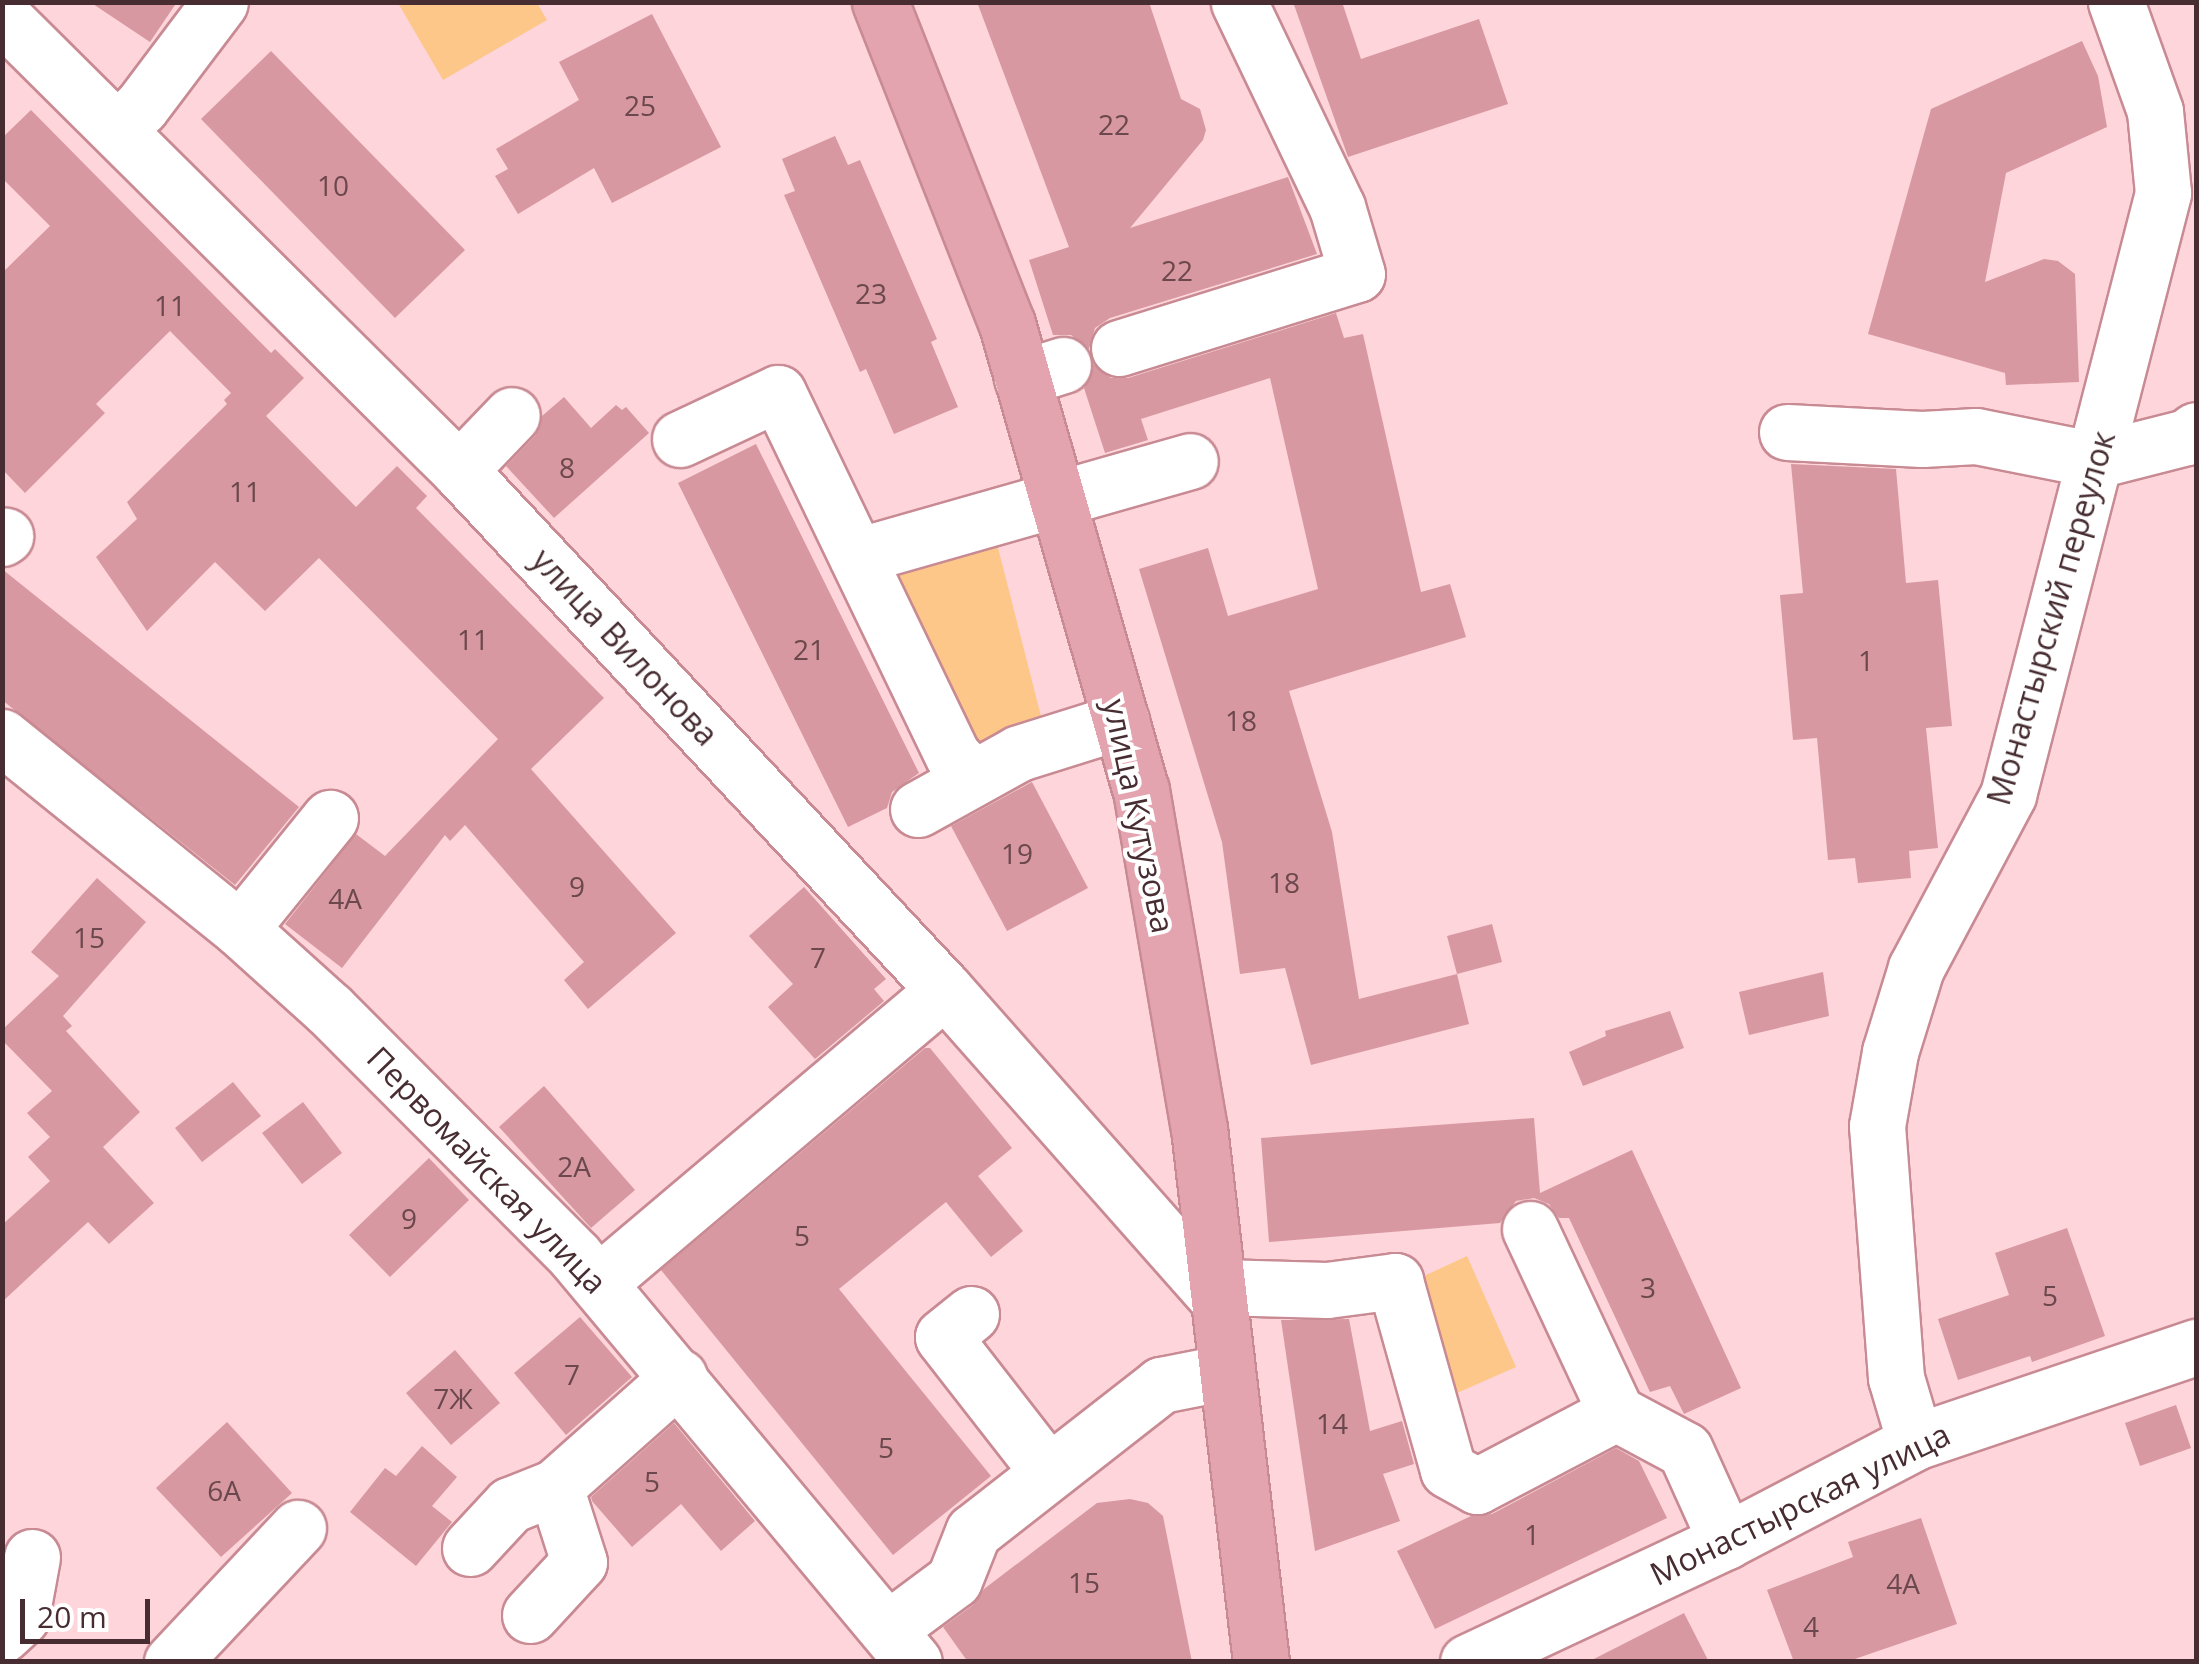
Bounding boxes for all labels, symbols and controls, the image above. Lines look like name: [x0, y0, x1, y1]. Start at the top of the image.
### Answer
house number: 25: [624, 88, 656, 122]
house number: 22: [1098, 107, 1130, 141]
house number: 10: [317, 168, 349, 202]
house number: 22: [1161, 253, 1193, 287]
house number: 23: [855, 276, 887, 310]
house number: 11: [154, 288, 186, 322]
street label: Монастырский переулок: [1979, 427, 2123, 809]
house number: 8: [559, 450, 575, 484]
house number: 11: [229, 474, 261, 508]
street label: улица Вилонова: [524, 541, 726, 753]
house number: 11: [457, 622, 489, 656]
house number: 21: [793, 632, 825, 666]
house number: 1: [1858, 643, 1874, 677]
street label: улица Кутузова: [1095, 695, 1183, 937]
house number: 18: [1225, 703, 1257, 737]
house number: 19: [1001, 836, 1033, 870]
house number: 18: [1268, 865, 1300, 899]
house number: 9: [569, 869, 585, 903]
house number: 4А: [328, 881, 362, 915]
house number: 15: [73, 920, 105, 954]
house number: 7: [810, 940, 826, 974]
street label: Первомайская улица: [359, 1039, 615, 1301]
house number: 2А: [557, 1149, 591, 1183]
house number: 9: [401, 1201, 417, 1235]
house number: 5: [794, 1218, 810, 1252]
house number: 3: [1640, 1270, 1656, 1304]
house number: 5: [2042, 1278, 2058, 1312]
house number: 7: [564, 1357, 580, 1391]
house number: 7Ж: [433, 1381, 473, 1415]
house number: 14: [1316, 1406, 1348, 1440]
street label: Монастырская улица: [1644, 1415, 1956, 1593]
house number: 5: [878, 1430, 894, 1464]
house number: 5: [644, 1464, 660, 1498]
house number: 6А: [207, 1473, 241, 1507]
house number: 1: [1524, 1517, 1540, 1551]
house number: 15: [1068, 1565, 1100, 1599]
house number: 4А: [1886, 1566, 1920, 1600]
scale bar: [25, 1579, 155, 1641]
text: 20 m: [37, 1596, 107, 1637]
house number: 4: [1803, 1609, 1819, 1643]

